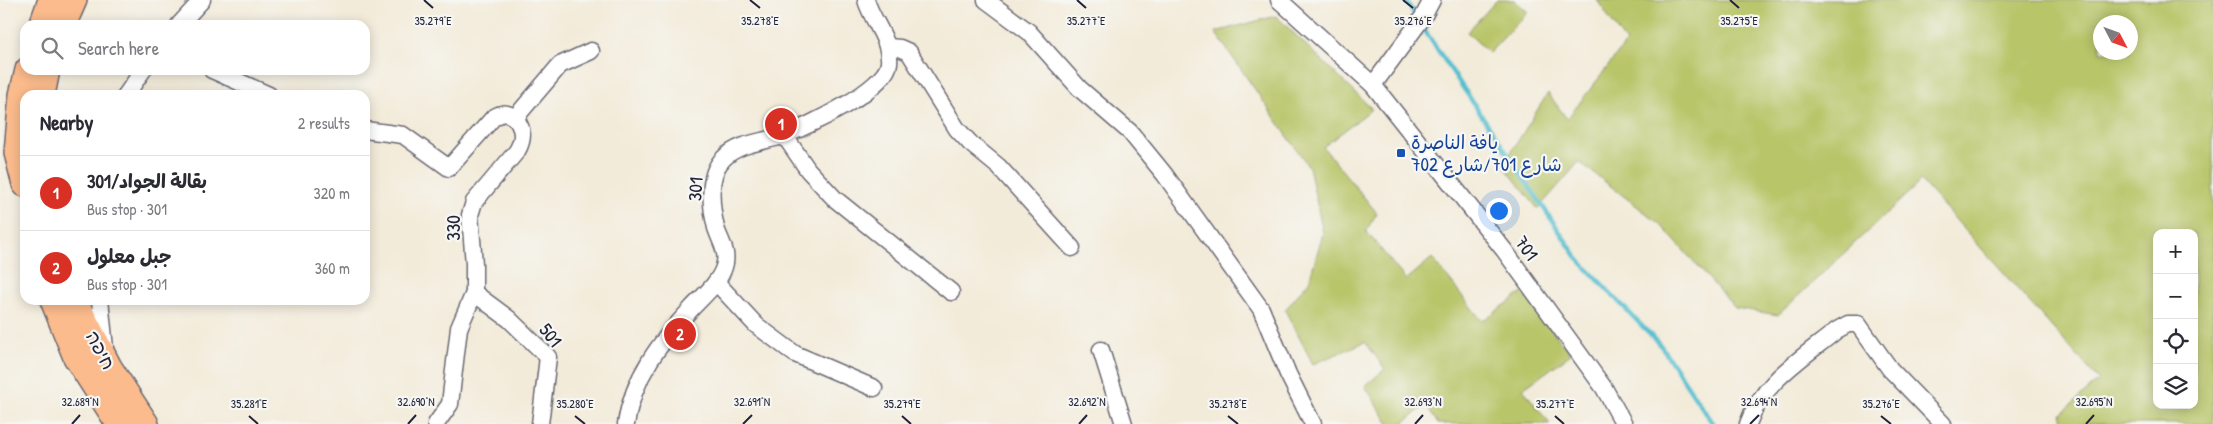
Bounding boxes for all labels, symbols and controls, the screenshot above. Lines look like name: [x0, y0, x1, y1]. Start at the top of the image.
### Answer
text: 35.279°E: [414, 12, 452, 29]
text: 35.278°E: [741, 12, 780, 29]
text: 35.277°E: [1067, 12, 1106, 29]
text: 35.276°E: [1394, 12, 1432, 29]
text: 35.275°E: [1720, 12, 1759, 29]
north arrow: [2093, 15, 2138, 60]
search box: [20, 20, 370, 75]
icon: search: [38, 34, 66, 62]
text: Search here: [78, 35, 159, 61]
pin: 1: [765, 105, 797, 143]
text: Nearby: [40, 108, 93, 137]
text: 2 results: [298, 112, 350, 134]
place label: يافة الناصرة شارع 701/شارع 702: [1411, 129, 1562, 178]
marker: يافة الناصرة شارع 701/شارع 702: [1395, 147, 1407, 159]
text: بقالة الجواد/301: [87, 168, 207, 194]
street label: 301: [681, 176, 709, 202]
text: 1: [53, 182, 59, 204]
text: 320 m: [314, 182, 350, 204]
text: Bus stop · 301: [87, 198, 167, 220]
your location: [1486, 198, 1512, 224]
street label: 330: [440, 215, 466, 241]
map controls: [2153, 229, 2198, 409]
button: +: [2153, 229, 2198, 274]
street label: 701: [1509, 230, 1545, 266]
text: جبل معلول: [87, 243, 171, 269]
text: 2: [52, 257, 60, 279]
text: 360 m: [315, 257, 350, 279]
text: Bus stop · 301: [87, 273, 167, 295]
button: −: [2153, 274, 2198, 319]
pin: 2: [664, 315, 696, 353]
street label: 501: [534, 318, 569, 352]
button: locate: [2153, 319, 2198, 364]
street label: חיפה: [80, 326, 122, 374]
button: layers: [2153, 364, 2198, 409]
text: 32.689°N: [61, 393, 99, 410]
text: 32.690°N: [397, 393, 435, 410]
text: 32.691°N: [734, 393, 770, 410]
text: 32.692°N: [1068, 393, 1106, 410]
text: 32.693°N: [1404, 393, 1442, 410]
text: 32.694°N: [1741, 393, 1777, 410]
text: 32.695°N: [2076, 393, 2113, 410]
text: 35.281°E: [231, 395, 268, 412]
text: 35.280°E: [556, 395, 594, 412]
text: 35.279°E: [883, 395, 921, 412]
text: 35.278°E: [1209, 395, 1248, 412]
text: 35.277°E: [1536, 395, 1575, 412]
text: 35.276°E: [1862, 395, 1900, 412]

